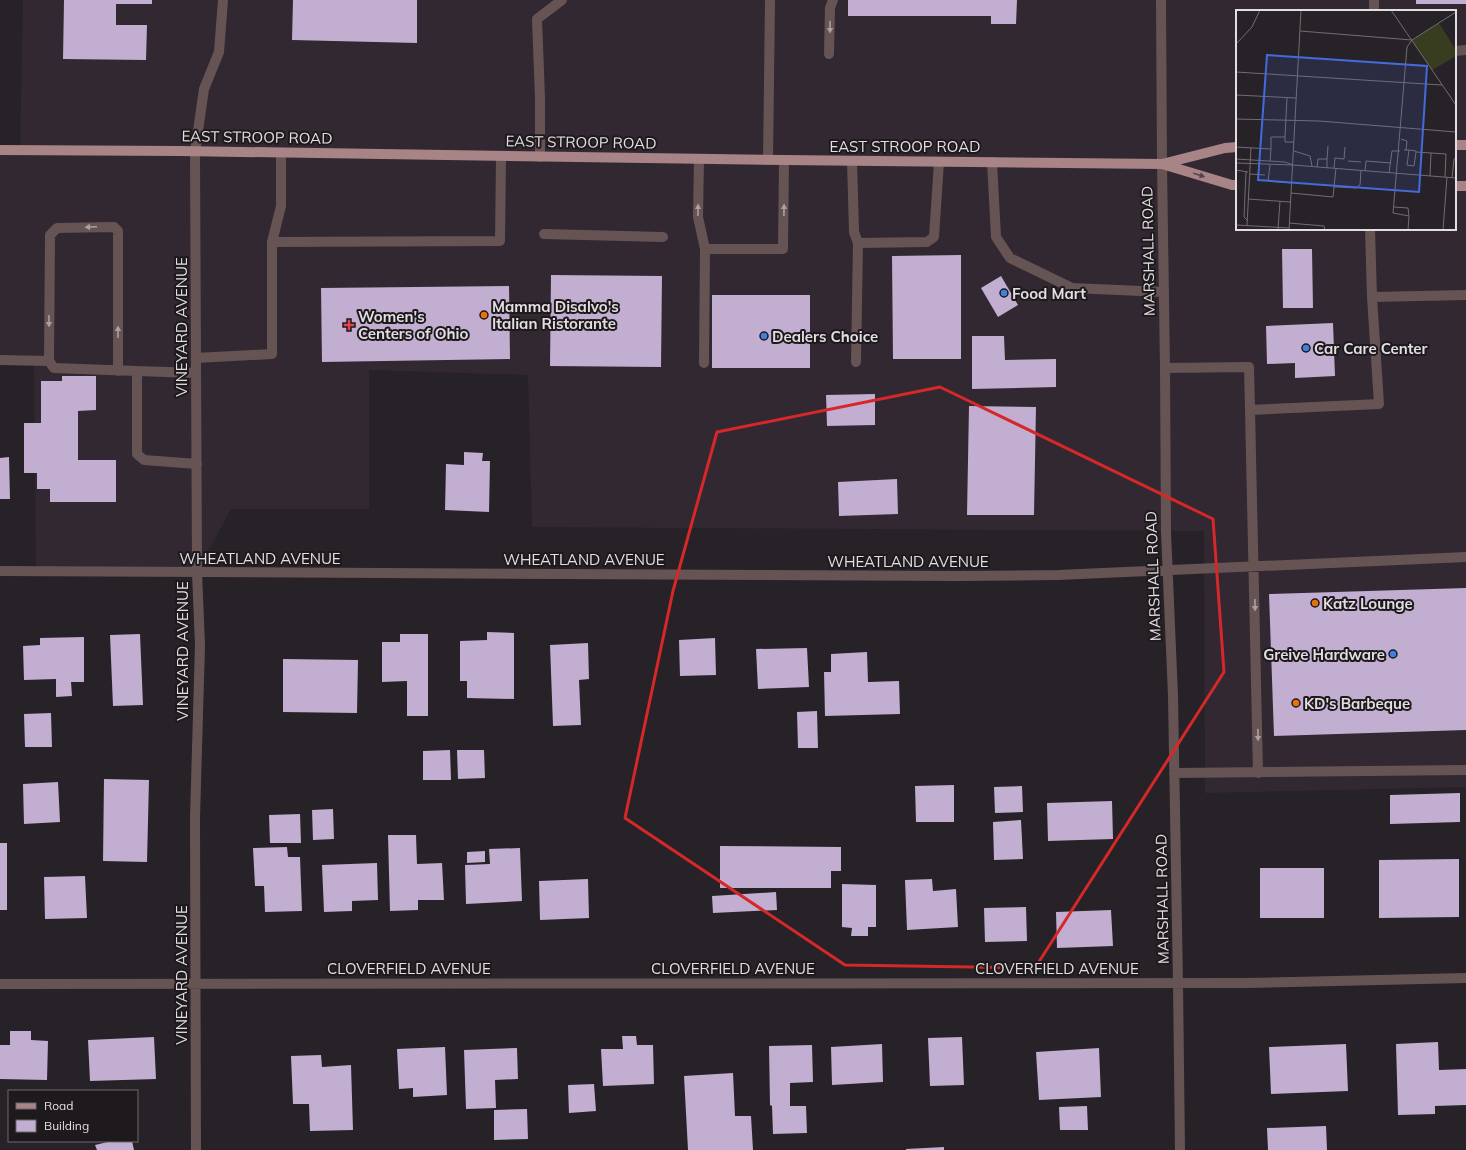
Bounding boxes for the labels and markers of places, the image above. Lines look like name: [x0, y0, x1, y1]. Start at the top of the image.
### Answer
place label: Food Mart: [1012, 284, 1086, 303]
marker: Food Mart: [999, 288, 1009, 298]
place label: Mamma Disalvo's Italian Ristorante: [492, 297, 619, 333]
place label: Women's Centers of Ohio: [358, 307, 468, 343]
marker: Mamma Disalvo's Italian Ristorante: [479, 310, 489, 320]
marker: Women's Centers of Ohio: [343, 319, 355, 331]
place label: Dealers Choice: [772, 327, 878, 346]
marker: Dealers Choice: [759, 331, 769, 341]
place label: Car Care Center: [1314, 339, 1428, 358]
marker: Car Care Center: [1301, 343, 1311, 353]
place label: Katz Lounge: [1323, 594, 1413, 613]
marker: Katz Lounge: [1310, 598, 1320, 608]
place label: Greive Hardware: [1263, 645, 1385, 664]
marker: Greive Hardware: [1388, 649, 1398, 659]
place label: KD's Barbeque: [1304, 694, 1410, 713]
marker: KD's Barbeque: [1291, 698, 1301, 708]

